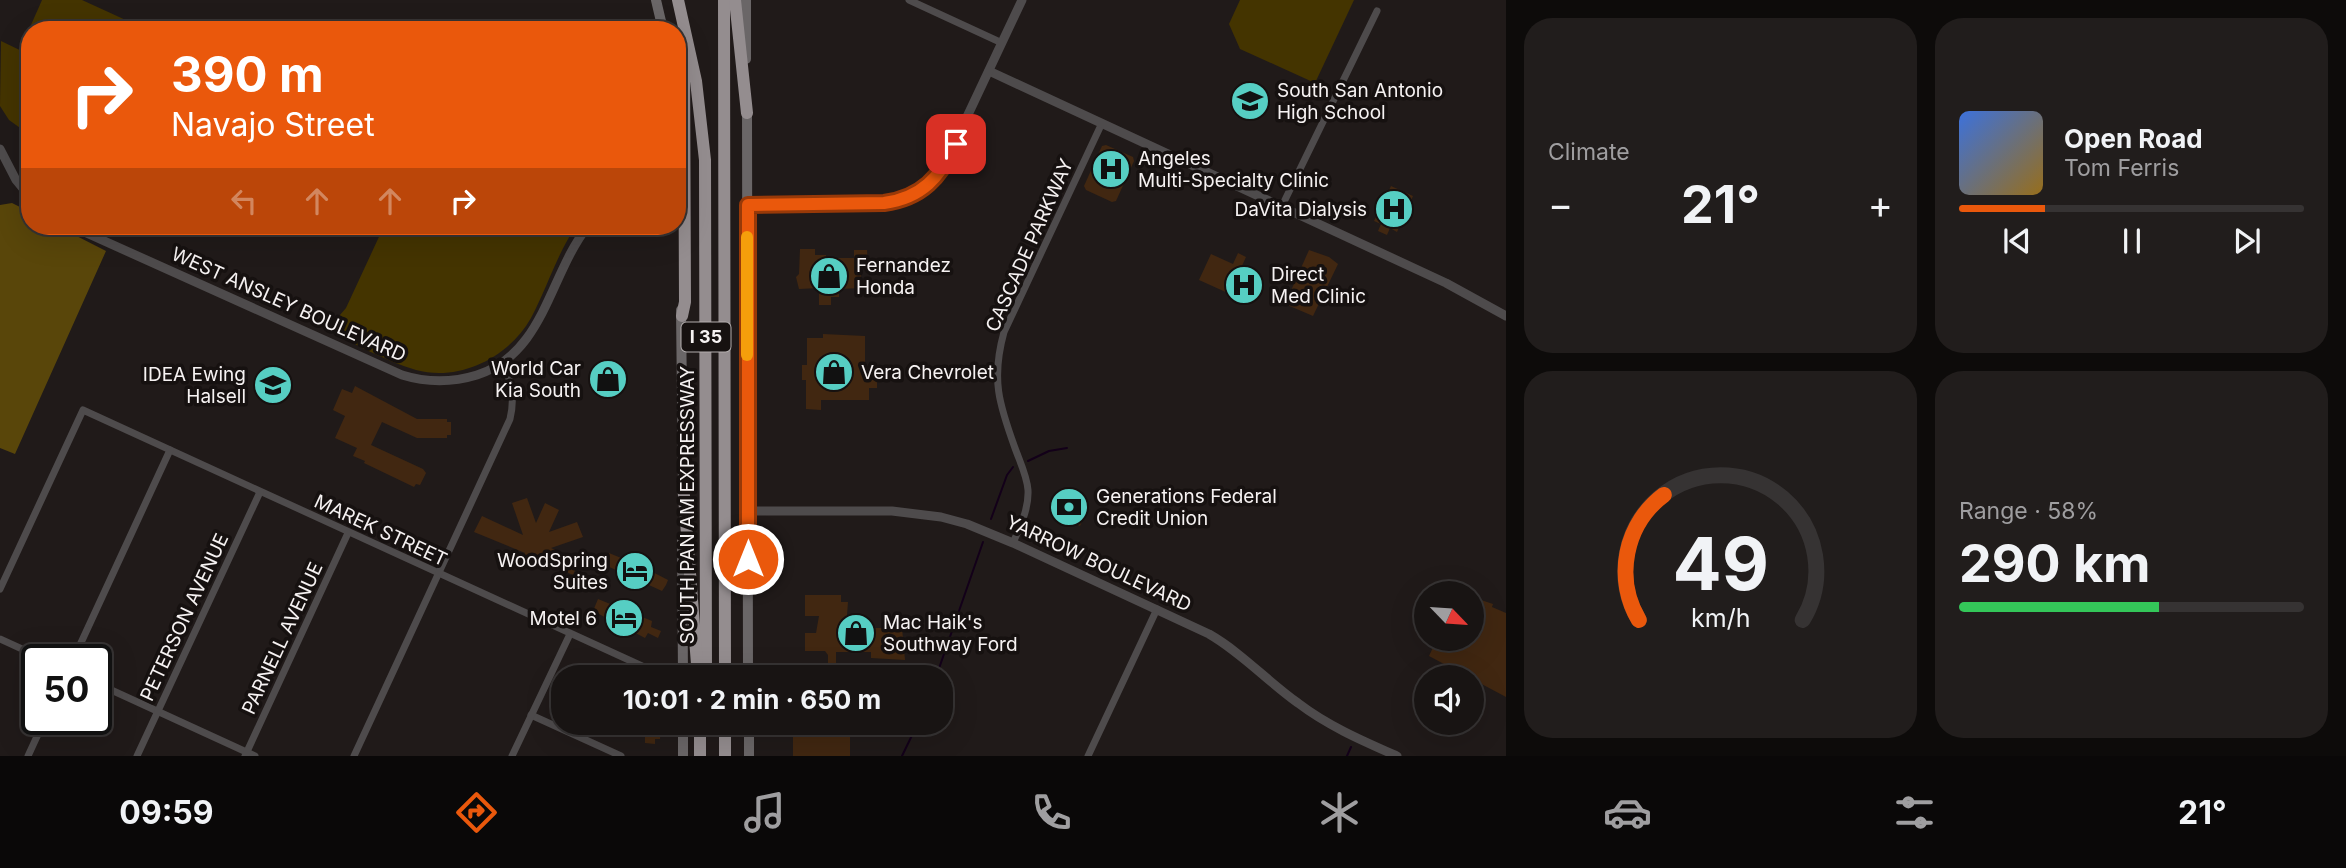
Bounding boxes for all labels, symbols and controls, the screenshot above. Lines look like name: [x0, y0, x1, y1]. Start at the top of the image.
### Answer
text: 390 m: [171, 45, 324, 104]
icon: right: [56, 49, 147, 140]
place label: South San Antonio High School: [1277, 79, 1443, 124]
school or university icon: South San Antonio High School: [1229, 80, 1271, 122]
text: Navajo Street: [171, 105, 375, 144]
pin: [926, 114, 986, 174]
text: Open Road: [2064, 123, 2203, 154]
icon: arrive: [937, 125, 975, 163]
text: Climate: [1548, 138, 1630, 166]
place label: Angeles Multi-Specialty Clinic: [1138, 147, 1329, 192]
hospital icon: Angeles Multi-Specialty Clinic: [1090, 148, 1132, 190]
text: Tom Ferris: [2064, 154, 2179, 182]
street label: CASCADE PARKWAY: [981, 155, 1078, 335]
text: 21°: [1681, 173, 1760, 236]
text: −: [1548, 181, 1573, 227]
text: +: [1868, 181, 1893, 227]
icon: left: [225, 182, 263, 220]
icon: ahead: [298, 182, 336, 220]
icon: ahead: [371, 182, 409, 220]
icon: right: [444, 182, 482, 220]
hospital icon: DaVita Dialysis: [1373, 188, 1415, 230]
place label: DaVita Dialysis: [1235, 198, 1367, 221]
icon: previous: [1998, 222, 2036, 260]
icon: pause: [2113, 222, 2151, 260]
icon: next: [2228, 222, 2266, 260]
street label: WEST ANSLEY BOULEVARD: [168, 242, 410, 367]
place label: Fernandez Honda: [856, 254, 951, 299]
shop icon: Fernandez Honda: [808, 255, 850, 297]
place label: Direct Med Clinic: [1271, 263, 1366, 308]
hospital icon: Direct Med Clinic: [1223, 264, 1265, 306]
road number: I 35: [682, 323, 730, 352]
shop icon: Vera Chevrolet: [813, 351, 855, 393]
place label: World Car Kia South: [491, 357, 581, 402]
shop icon: World Car Kia South: [587, 358, 629, 400]
place label: Vera Chevrolet: [861, 361, 994, 384]
place label: IDEA Ewing Halsell: [143, 363, 246, 408]
school or university icon: IDEA Ewing Halsell: [252, 364, 294, 406]
street label: SOUTH PAN AM EXPRESSWAY: [676, 366, 699, 644]
place label: Generations Federal Credit Union: [1096, 485, 1277, 530]
bank icon: Generations Federal Credit Union: [1048, 486, 1090, 528]
street label: MAREK STREET: [311, 490, 451, 571]
text: Range · 58%: [1959, 497, 2098, 525]
street label: YARROW BOULEVARD: [1002, 510, 1195, 617]
text: 49: [1672, 520, 1769, 609]
position arrow: [711, 522, 785, 596]
street label: PETERSON AVENUE: [136, 530, 233, 705]
text: 290 km: [1959, 532, 2151, 595]
place label: WoodSpring Suites: [497, 549, 608, 594]
hotel icon: WoodSpring Suites: [614, 550, 656, 592]
street label: PARNELL AVENUE: [237, 559, 328, 718]
north arrow: [1414, 581, 1484, 651]
map controls: [1414, 581, 1484, 735]
hotel icon: Motel 6: [603, 597, 645, 639]
text: km/h: [1691, 603, 1750, 633]
place label: Motel 6: [530, 607, 597, 630]
place label: Mac Haik's Southway Ford: [883, 611, 1018, 656]
shop icon: Mac Haik's Southway Ford: [835, 612, 877, 654]
speed limit sign: 50: [21, 644, 112, 735]
button: sound: [1414, 665, 1484, 735]
text: 10:01 · 2 min · 650 m: [623, 684, 881, 715]
icon: directions: [452, 788, 501, 837]
icon: music: [740, 788, 789, 837]
icon: phone: [1027, 788, 1076, 837]
icon: climate: [1315, 788, 1364, 837]
icon: car: [1603, 788, 1652, 837]
icon: filters: [1890, 788, 1939, 837]
text: 09:59: [119, 793, 214, 832]
text: 21°: [2178, 793, 2227, 832]

